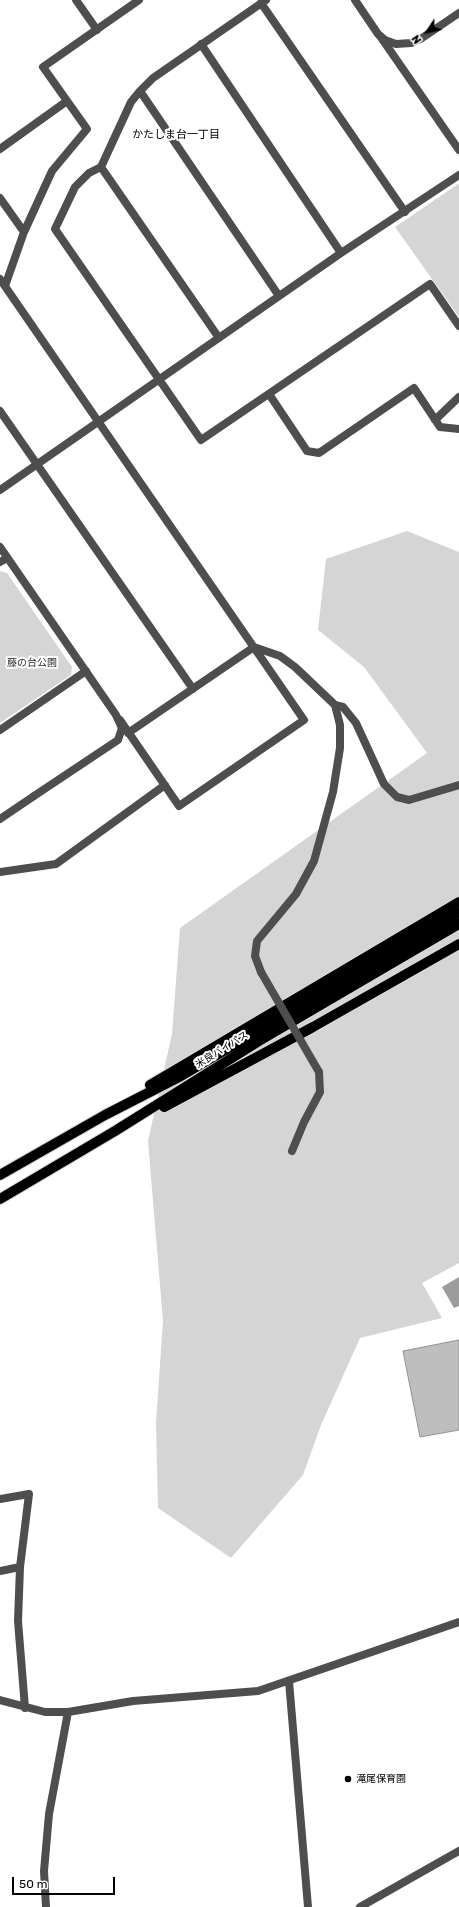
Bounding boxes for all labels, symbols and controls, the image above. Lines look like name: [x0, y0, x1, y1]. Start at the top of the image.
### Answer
north arrow: [407, 12, 447, 52]
text: N: [409, 32, 424, 46]
district label: かたしま台一丁目: [132, 128, 220, 142]
park label: 藤の台公園: [7, 657, 57, 669]
street label: 米良バイパス: [193, 1029, 251, 1071]
place label: 滝尾保育園: [356, 1773, 406, 1785]
marker: 滝尾保育園: [343, 1774, 353, 1784]
scale bar: [14, 1869, 117, 1895]
text: 50 m: [19, 1877, 47, 1891]

